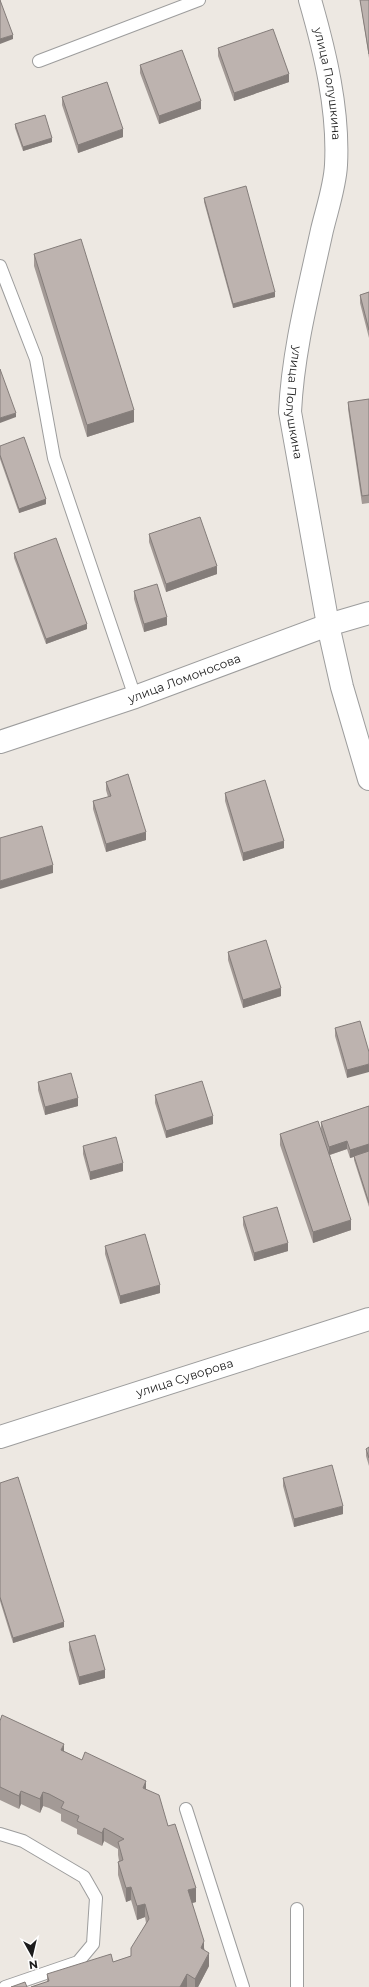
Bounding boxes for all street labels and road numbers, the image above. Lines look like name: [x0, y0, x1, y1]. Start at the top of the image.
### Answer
street label: улица Полушкина: [311, 25, 344, 141]
street label: улица Полушкина: [283, 344, 306, 460]
street label: улица Ломоносова: [125, 650, 243, 706]
street label: улица Суворова: [133, 1355, 235, 1400]

